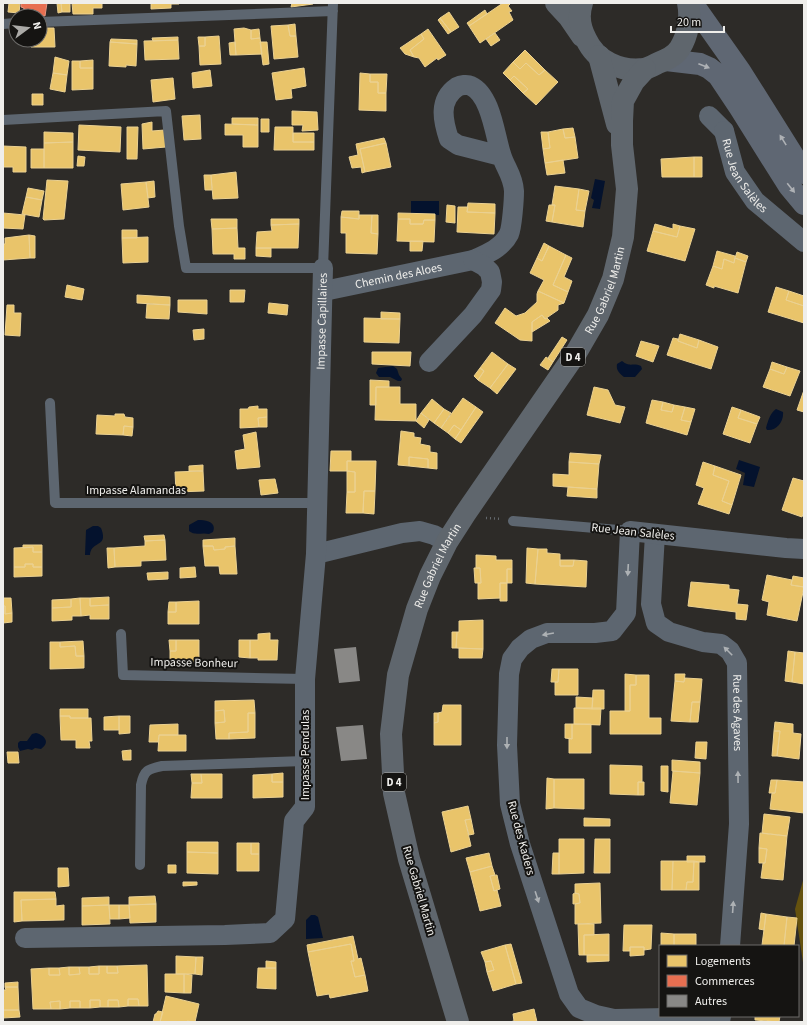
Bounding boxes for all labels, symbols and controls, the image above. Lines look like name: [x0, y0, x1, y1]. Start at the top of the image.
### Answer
north arrow: [8, 8, 48, 48]
scale bar: [671, 8, 724, 34]
text: 20 m: [677, 14, 701, 31]
text: N: [29, 20, 45, 31]
one-way arrow: [698, 63, 710, 70]
one-way arrow: [780, 134, 787, 146]
street label: Rue Jean Salèles: [718, 137, 771, 217]
one-way arrow: [787, 183, 795, 194]
street label: Rue Gabriel Martin: [580, 245, 629, 337]
street label: Chemin des Aloes: [353, 258, 443, 293]
street label: Impasse Capillaires: [312, 273, 331, 370]
road number: D 4: [561, 348, 585, 366]
street label: Impasse Alamandas: [86, 482, 186, 499]
street label: Rue Jean Salèles: [590, 519, 676, 545]
street label: Rue Gabriel Martin: [410, 520, 465, 611]
one-way arrow: [624, 564, 631, 576]
one-way arrow: [541, 631, 554, 637]
one-way arrow: [723, 646, 733, 655]
street label: Impasse Bonheur: [150, 654, 239, 672]
street label: Rue des Agaves: [729, 674, 747, 751]
street label: Impasse Pendulas: [297, 710, 314, 800]
one-way arrow: [504, 737, 510, 750]
one-way arrow: [735, 770, 741, 783]
road number: D 4: [382, 773, 406, 791]
street label: Rue des Kaders: [503, 799, 539, 877]
street label: Rue Gabriel Martin: [398, 844, 440, 938]
one-way arrow: [534, 892, 540, 904]
one-way arrow: [729, 901, 736, 913]
legend: [659, 945, 799, 1017]
text: Logements: [695, 953, 750, 970]
text: Commerces: [695, 973, 754, 990]
text: Autres: [695, 993, 727, 1010]

